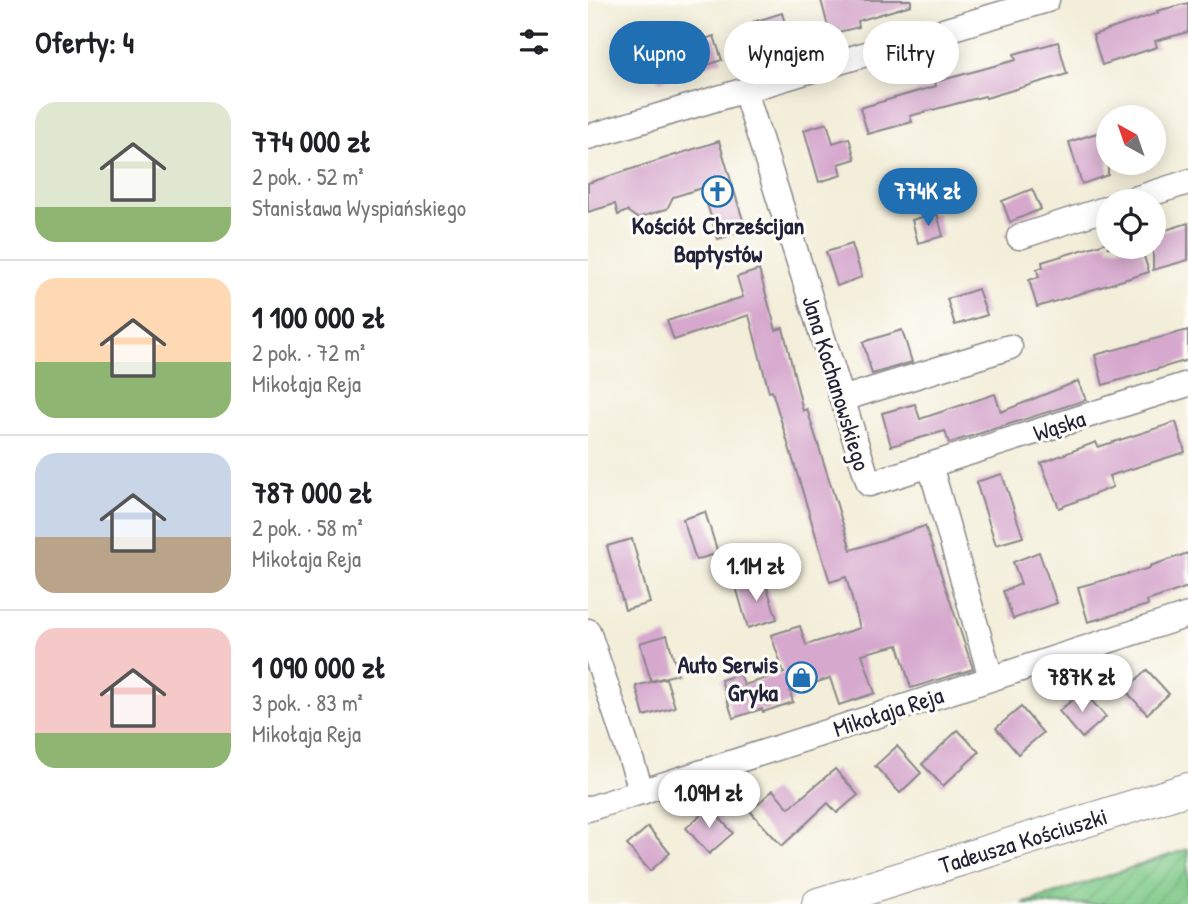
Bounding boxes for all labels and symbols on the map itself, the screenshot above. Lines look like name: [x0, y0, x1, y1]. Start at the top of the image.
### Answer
north arrow: [1096, 105, 1166, 175]
pin: 774K zł: [863, 168, 993, 228]
church icon: Kościół Chrześcijan Baptystów: [701, 174, 735, 208]
place label: Kościół Chrześcijan Baptystów: [632, 209, 804, 270]
street label: Jana Kochanowskiego: [795, 292, 879, 475]
street label: Wąska: [1029, 402, 1089, 448]
pin: 1.1M zł: [691, 544, 821, 603]
place label: Auto Serwis Gryka: [678, 648, 779, 709]
pin: 787K zł: [1017, 654, 1147, 714]
shop icon: Auto Serwis Gryka: [784, 661, 818, 695]
street label: Mikołaja Reja: [829, 678, 947, 744]
pin: 1.09M zł: [637, 770, 781, 830]
street label: Tadeusza Kościuszki: [935, 799, 1111, 881]

